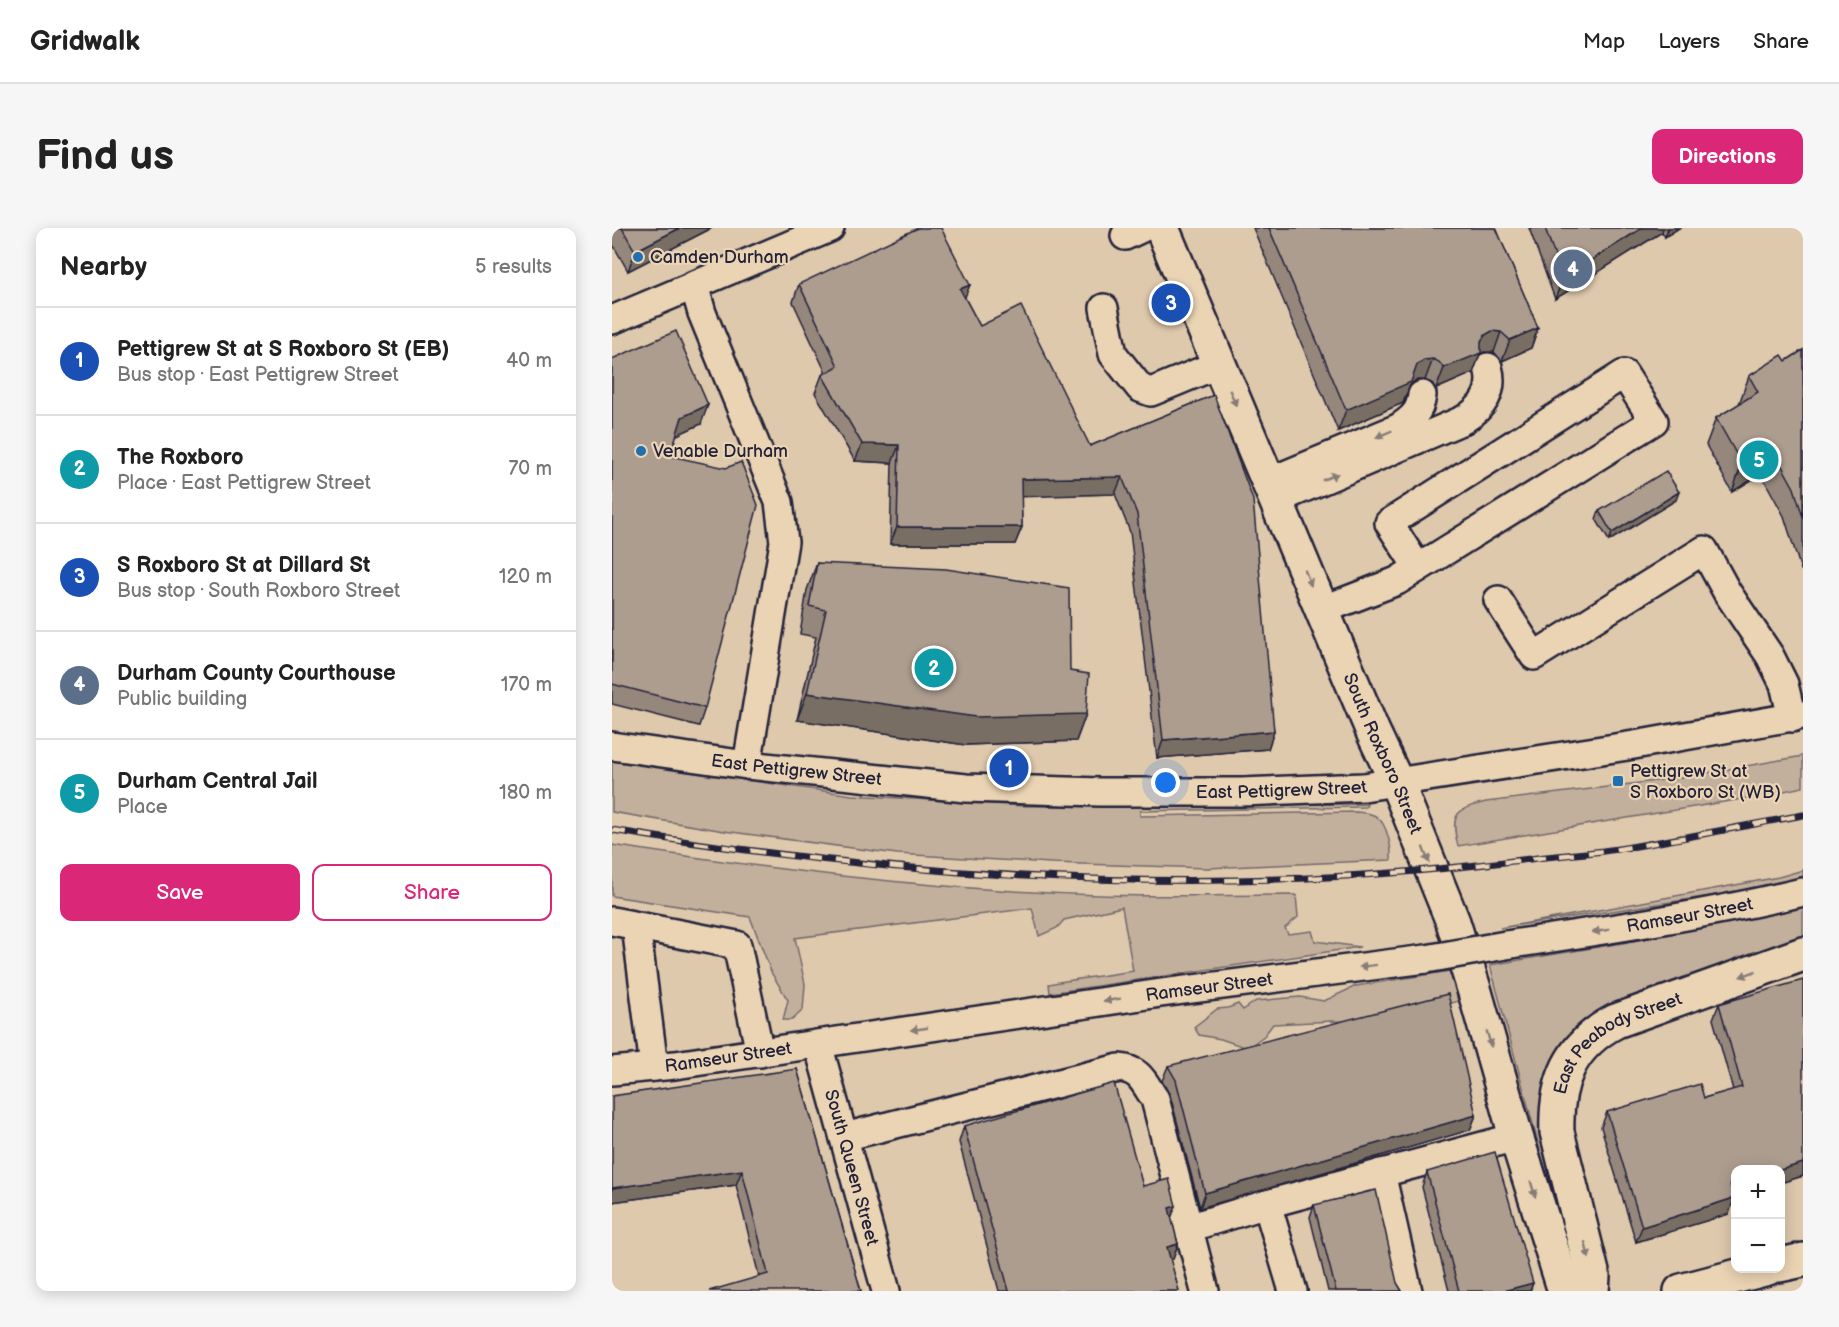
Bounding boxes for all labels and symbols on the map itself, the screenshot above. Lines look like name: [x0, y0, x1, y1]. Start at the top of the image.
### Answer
pin: 4: [1554, 246, 1592, 291]
place label: Camden Durham: [650, 247, 789, 268]
marker: Camden Durham: [631, 250, 645, 264]
pin: 3: [1152, 280, 1190, 326]
one-way arrow: [1229, 389, 1238, 407]
one-way arrow: [1375, 430, 1393, 439]
pin: 5: [1740, 438, 1778, 482]
place label: Venable Durham: [653, 441, 788, 462]
marker: Venable Durham: [634, 444, 648, 458]
one-way arrow: [1321, 472, 1339, 482]
one-way arrow: [1304, 569, 1313, 587]
pin: 2: [914, 646, 954, 690]
street label: South Roxboro Street: [1339, 670, 1427, 837]
pin: 1: [990, 746, 1028, 790]
street label: East Pettigrew Street: [710, 750, 883, 790]
place label: Pettigrew St at S Roxboro St (WB): [1630, 761, 1781, 803]
your location: [1151, 768, 1180, 797]
marker: Pettigrew St at S Roxboro St (WB): [1611, 774, 1625, 788]
street label: East Pettigrew Street: [1196, 776, 1369, 803]
one-way arrow: [1422, 846, 1431, 864]
street label: Ramseur Street: [1625, 893, 1755, 937]
one-way arrow: [1591, 926, 1610, 935]
one-way arrow: [1358, 961, 1377, 971]
street label: Ramseur Street: [1144, 968, 1274, 1006]
one-way arrow: [1739, 969, 1757, 979]
street label: East Peabody Street: [1549, 988, 1685, 1096]
one-way arrow: [1103, 996, 1122, 1005]
one-way arrow: [910, 1025, 929, 1034]
one-way arrow: [1484, 1030, 1494, 1048]
street label: Ramseur Street: [664, 1037, 793, 1076]
street label: South Queen Street: [820, 1087, 884, 1248]
one-way arrow: [1528, 1180, 1538, 1198]
one-way arrow: [1582, 1241, 1592, 1259]

